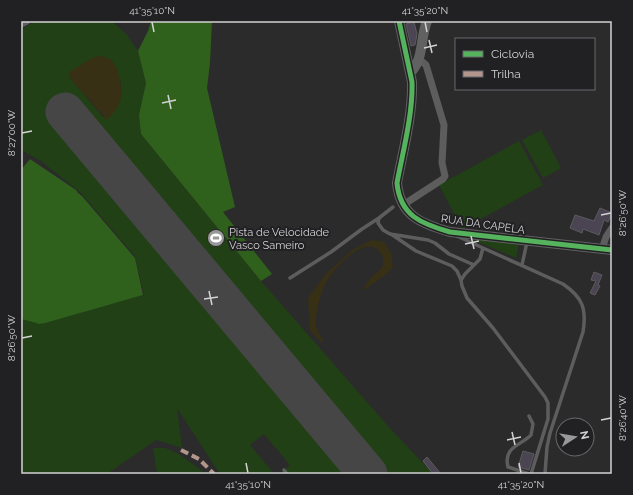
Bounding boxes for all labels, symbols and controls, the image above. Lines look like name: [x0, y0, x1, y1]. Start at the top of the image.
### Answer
text: 41°35'10"N: [129, 5, 175, 16]
text: 41°35'20"N: [402, 5, 448, 16]
legend: [455, 38, 595, 90]
text: Ciclovia: [491, 47, 534, 61]
text: Trilha: [491, 67, 521, 81]
text: 8°27'00"W: [6, 109, 17, 156]
text: 8°26'50"W: [617, 189, 628, 236]
street label: RUA DA CAPELA: [440, 212, 526, 237]
place label: Pista de Velocidade Vasco Sameiro: [229, 226, 330, 252]
sports icon: Pista de Velocidade Vasco Sameiro: [206, 228, 226, 248]
text: 8°26'50"W: [6, 314, 17, 361]
text: 8°26'40"W: [617, 394, 628, 441]
north arrow: [555, 417, 595, 457]
text: N: [577, 430, 592, 440]
text: 41°35'10"N: [225, 479, 271, 490]
text: 41°35'20"N: [498, 479, 544, 490]

